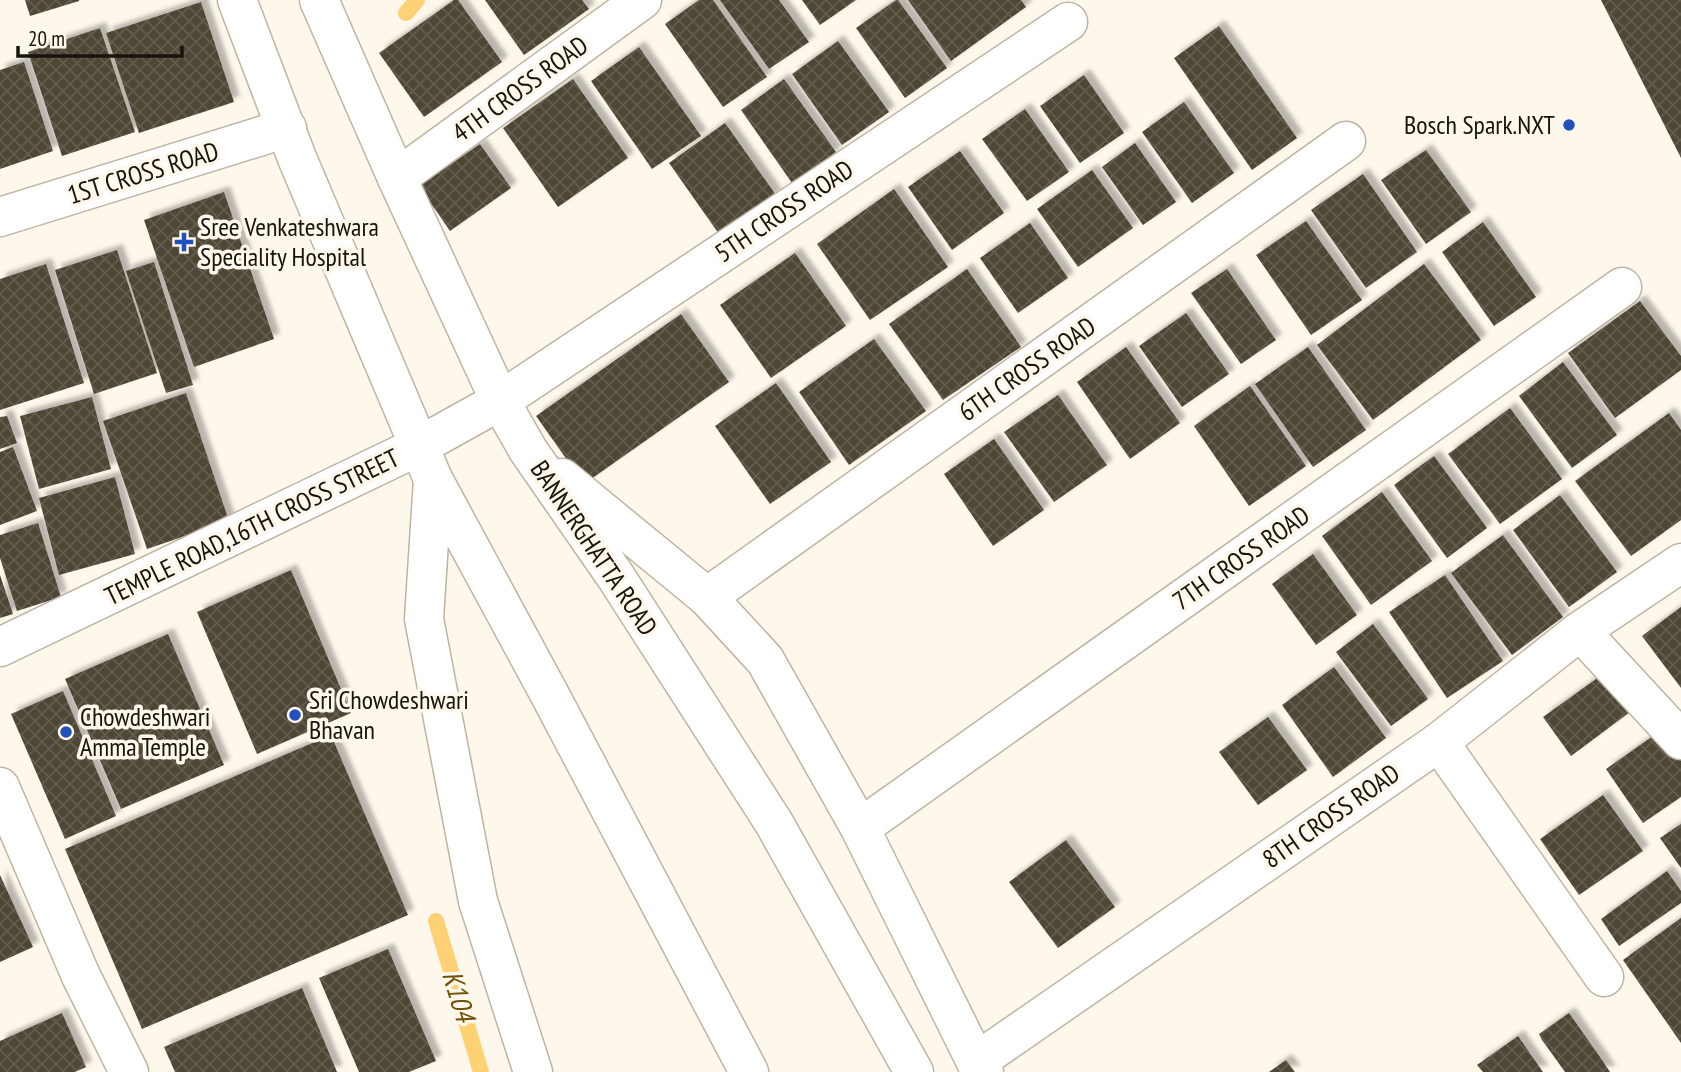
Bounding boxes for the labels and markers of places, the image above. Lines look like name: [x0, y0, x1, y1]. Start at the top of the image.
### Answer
place label: Bosch Spark.NXT: [1404, 108, 1555, 141]
marker: Bosch Spark.NXT: [1561, 117, 1577, 133]
place label: Sree Venkateshwara Speciality Hospital: [200, 210, 379, 273]
marker: Sree Venkateshwara Speciality Hospital: [174, 232, 194, 252]
place label: Sri Chowdeshwari Bhavan: [309, 683, 469, 746]
place label: Chowdeshwari Amma Temple: [80, 700, 210, 763]
marker: Sri Chowdeshwari Bhavan: [287, 707, 303, 723]
marker: Chowdeshwari Amma Temple: [58, 724, 74, 740]

